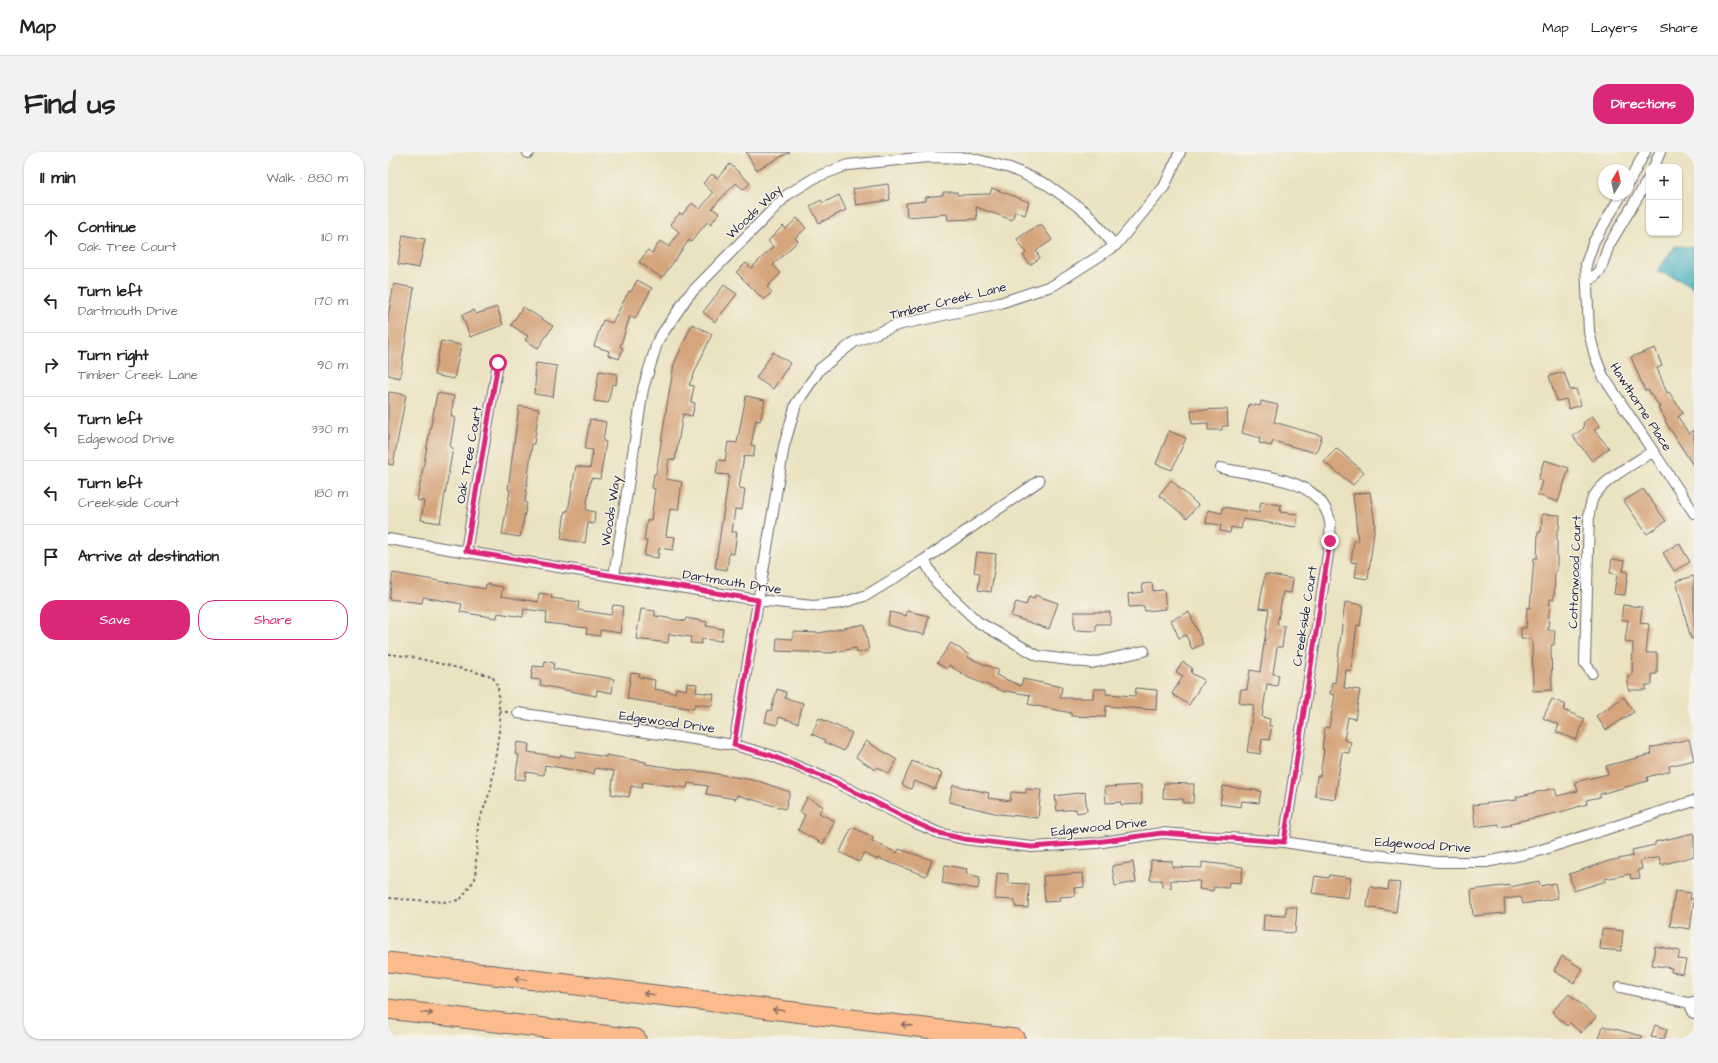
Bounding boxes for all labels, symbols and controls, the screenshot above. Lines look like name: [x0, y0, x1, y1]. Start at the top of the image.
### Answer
text: Map: [20, 14, 56, 41]
text: Map: [1542, 18, 1569, 38]
text: Layers: [1591, 18, 1638, 38]
text: Share: [1660, 18, 1698, 38]
button: Directions: [1593, 84, 1694, 124]
text: Find us: [24, 85, 115, 124]
north arrow: [1598, 164, 1634, 200]
map controls: [1646, 164, 1682, 236]
button: +: [1646, 164, 1682, 200]
text: 11 min: [40, 166, 75, 190]
text: Walk · 880 m: [267, 169, 348, 187]
street label: Woods Way: [722, 181, 787, 244]
button: −: [1646, 200, 1682, 236]
text: Continue: [78, 217, 136, 238]
icon: ahead: [40, 226, 62, 248]
text: 110 m: [321, 228, 348, 246]
text: Oak Tree Court: [78, 238, 177, 256]
street label: Timber Creek Lane: [888, 278, 1008, 324]
text: Turn left: [78, 281, 142, 302]
icon: left: [40, 290, 62, 312]
text: 170 m: [315, 292, 348, 310]
text: Dartmouth Drive: [78, 302, 178, 320]
text: Turn right: [78, 345, 149, 366]
icon: right: [40, 354, 62, 376]
route start: [489, 354, 507, 372]
text: 90 m: [317, 356, 348, 374]
street label: Hawthorne Place: [1606, 359, 1676, 455]
text: Timber Creek Lane: [78, 366, 198, 384]
street label: Oak Tree Court: [452, 404, 487, 505]
text: Turn left: [78, 409, 142, 430]
icon: left: [40, 418, 62, 440]
text: 330 m: [311, 420, 348, 438]
text: Edgewood Drive: [78, 430, 174, 448]
text: Turn left: [78, 473, 142, 494]
street label: Woods Way: [597, 474, 626, 548]
icon: left: [40, 482, 62, 504]
text: 180 m: [314, 484, 348, 502]
text: Creekside Court: [78, 494, 179, 512]
street label: Cottonwood Court: [1564, 514, 1586, 629]
route end: [1321, 532, 1339, 550]
icon: arrive: [40, 546, 62, 568]
text: Arrive at destination: [78, 546, 219, 567]
street label: Creekside Court: [1288, 564, 1322, 667]
street label: Dartmouth Drive: [681, 565, 783, 599]
button: Save: [40, 600, 190, 640]
button: Share: [198, 600, 348, 640]
street label: Edgewood Drive: [618, 706, 716, 739]
street label: Edgewood Drive: [1050, 813, 1148, 842]
street label: Edgewood Drive: [1374, 833, 1472, 858]
one-way arrow: [514, 975, 527, 982]
one-way arrow: [643, 990, 656, 998]
one-way arrow: [772, 1006, 785, 1013]
one-way arrow: [420, 1010, 433, 1017]
one-way arrow: [901, 1021, 914, 1029]

